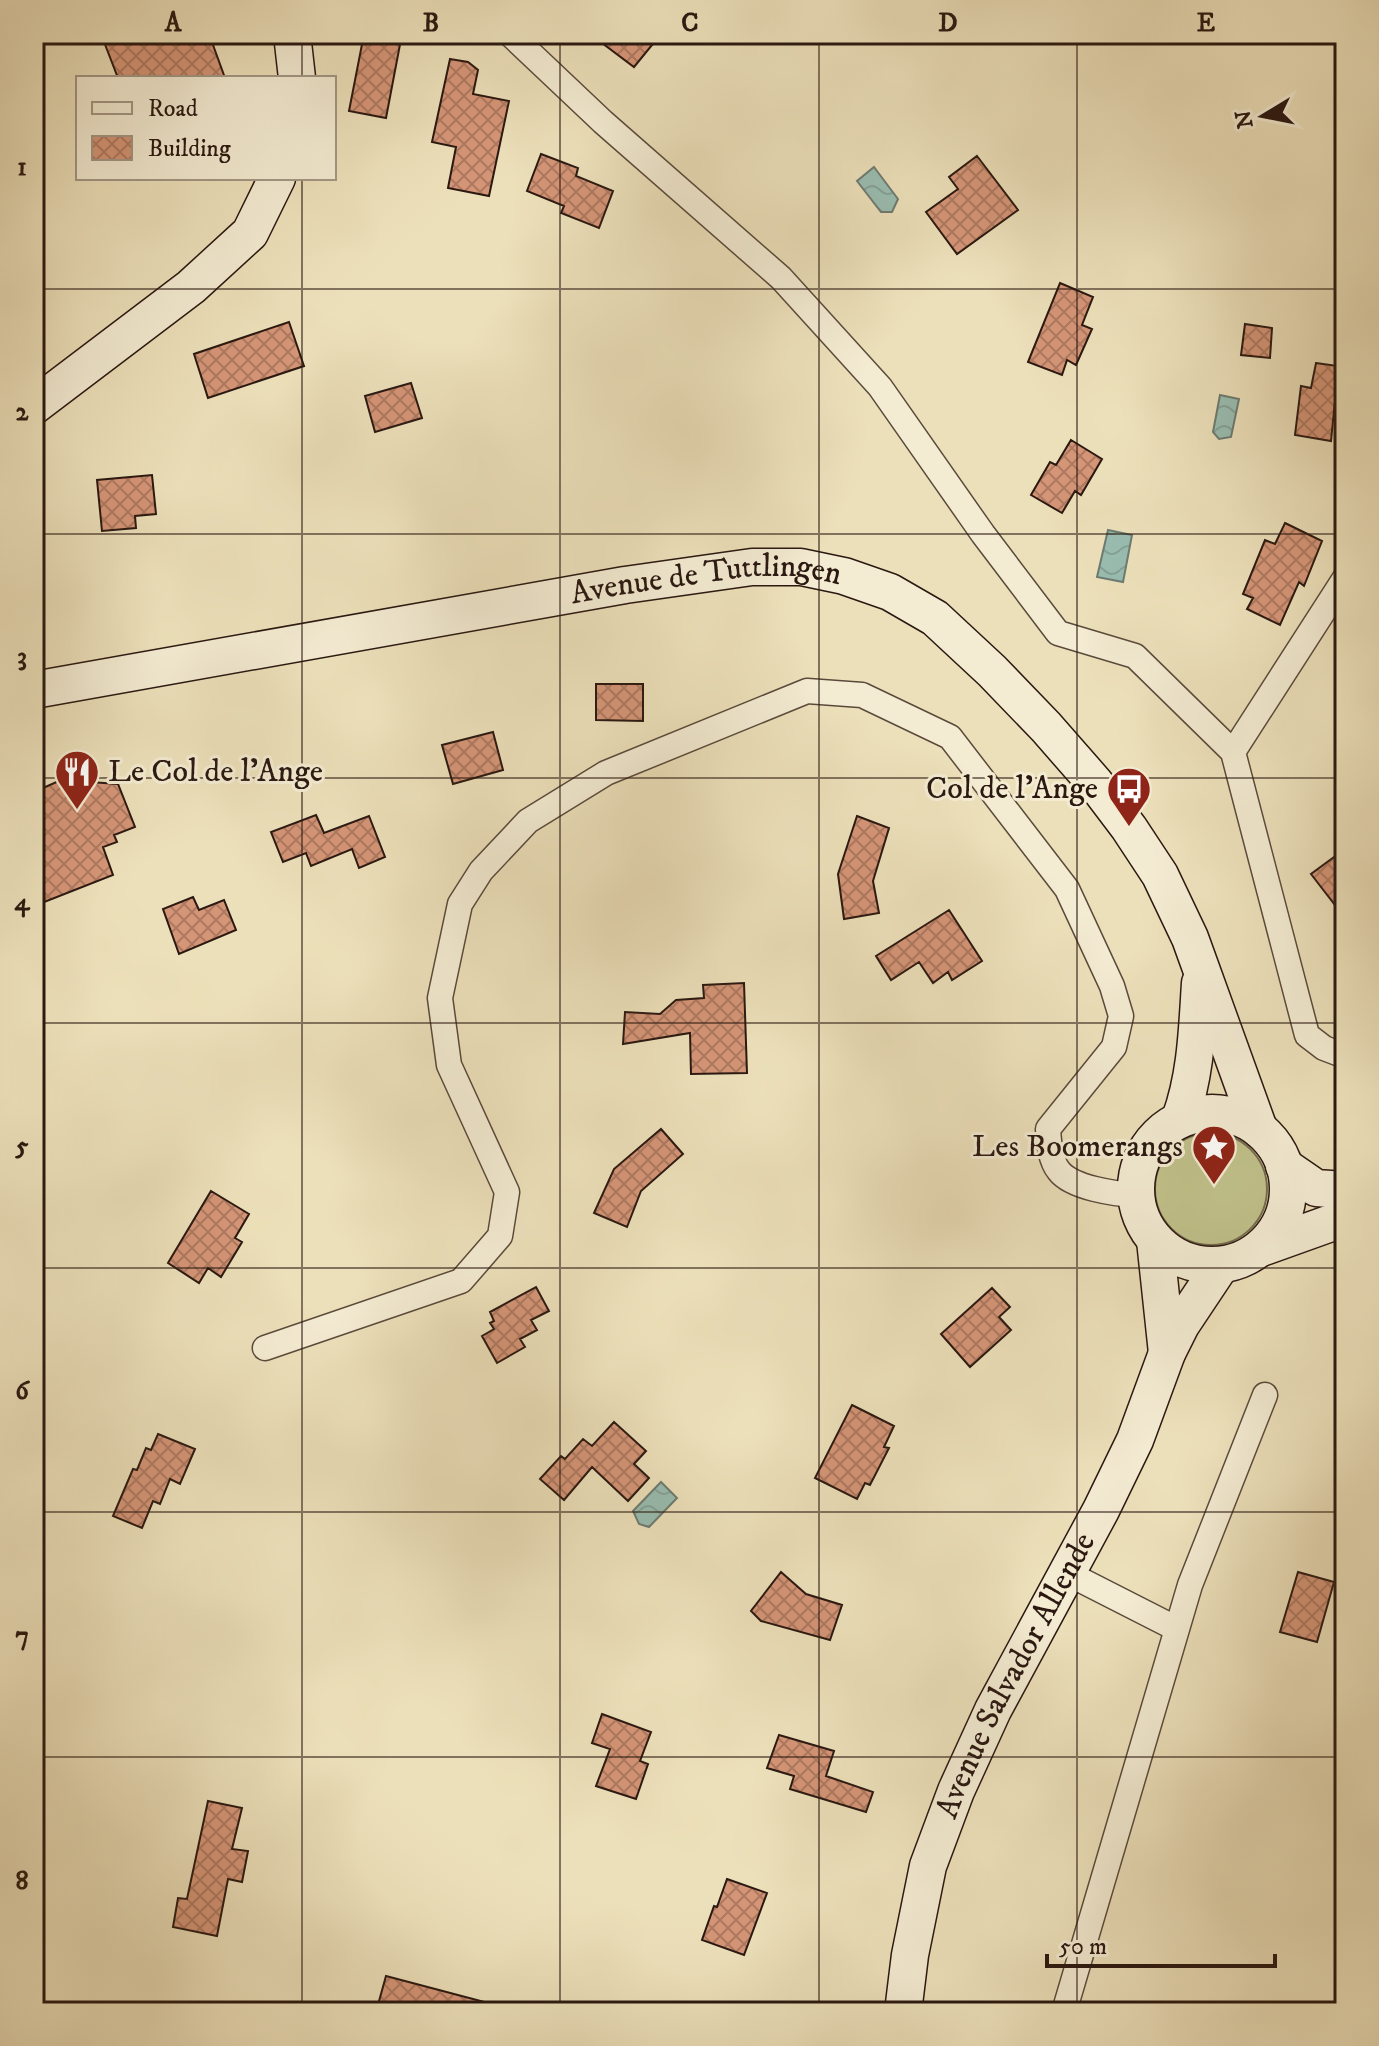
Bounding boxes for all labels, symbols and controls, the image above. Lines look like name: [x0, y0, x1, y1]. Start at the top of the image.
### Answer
text: A: [164, 7, 183, 40]
text: B: [423, 7, 439, 40]
text: C: [681, 7, 699, 40]
text: D: [938, 7, 958, 40]
text: E: [1197, 7, 1215, 40]
legend: [76, 76, 336, 180]
north arrow: [1223, 76, 1303, 156]
text: Road: [148, 94, 198, 124]
text: N: [1230, 108, 1260, 130]
text: Building: [148, 134, 231, 164]
text: 1: [17, 151, 27, 184]
text: 2: [16, 396, 30, 429]
street label: Avenue de Tuttlingen: [568, 547, 846, 614]
text: 3: [17, 641, 27, 674]
restaurant icon: Le Col de l'Ange: [53, 748, 101, 811]
place label: Le Col de l'Ange: [108, 752, 323, 792]
bus stop icon: Col de l'Ange: [1105, 765, 1153, 828]
place label: Col de l'Ange: [926, 769, 1098, 809]
text: 4: [15, 886, 31, 919]
place icon: Les Boomerangs: [1190, 1123, 1238, 1186]
place label: Les Boomerangs: [972, 1127, 1183, 1167]
text: 5: [15, 1130, 29, 1163]
text: 6: [15, 1375, 30, 1408]
street label: Avenue Salvador Allende: [927, 1526, 1105, 1824]
text: 7: [15, 1620, 29, 1653]
text: 8: [15, 1865, 29, 1898]
scale bar: [1047, 1918, 1275, 1968]
text: 50 m: [1059, 1932, 1107, 1962]

